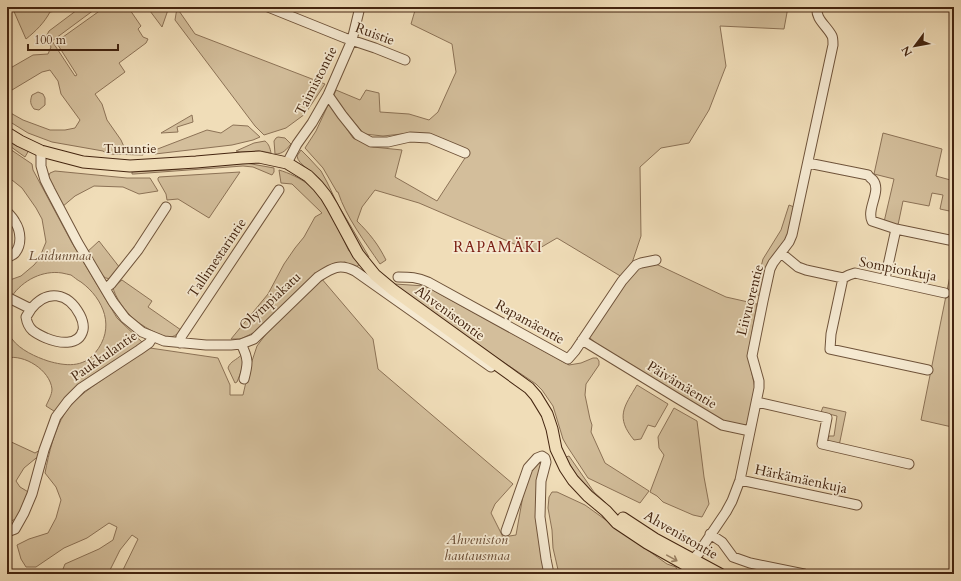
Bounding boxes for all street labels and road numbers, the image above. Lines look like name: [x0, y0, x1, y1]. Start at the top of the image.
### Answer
street label: Ruistie: [353, 18, 397, 50]
street label: Taimistontie: [290, 43, 342, 119]
street label: Turuntie: [103, 139, 157, 158]
street label: Tallimestarintie: [183, 214, 251, 302]
street label: Sompionkuja: [858, 252, 938, 286]
street label: Liivuorentie: [732, 262, 768, 338]
street label: Olympiakatu: [235, 267, 305, 335]
street label: Ahvenistontie: [411, 281, 489, 345]
street label: Rapamäentie: [492, 295, 568, 349]
street label: Paukkulantie: [67, 326, 141, 386]
street label: Päivämäentie: [643, 357, 721, 413]
street label: Härkämäenkuja: [753, 460, 849, 498]
street label: Ahvenistontie: [641, 506, 721, 564]

